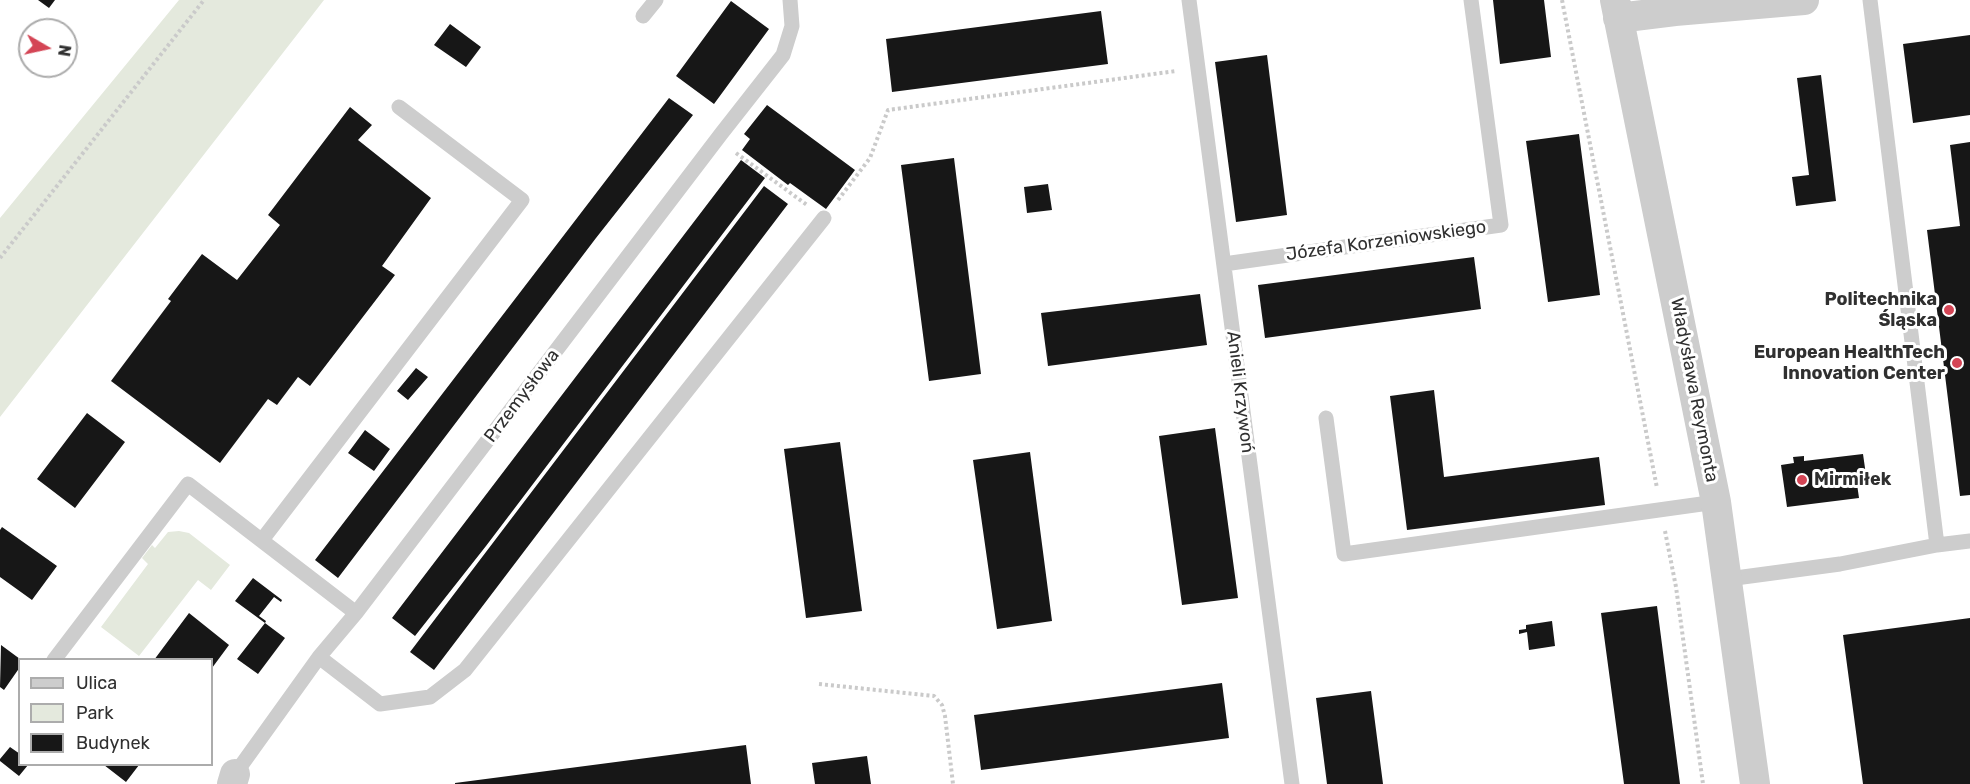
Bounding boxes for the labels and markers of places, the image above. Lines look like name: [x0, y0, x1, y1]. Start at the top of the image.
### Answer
place label: Politechnika Śląska: [1825, 289, 1937, 332]
marker: Politechnika Śląska: [1942, 303, 1956, 317]
place label: European HealthTech Innovation Center: [1754, 342, 1945, 385]
marker: European HealthTech Innovation Center: [1950, 356, 1964, 370]
place label: Mirmiłek: [1814, 469, 1891, 491]
marker: Mirmiłek: [1795, 473, 1809, 487]

